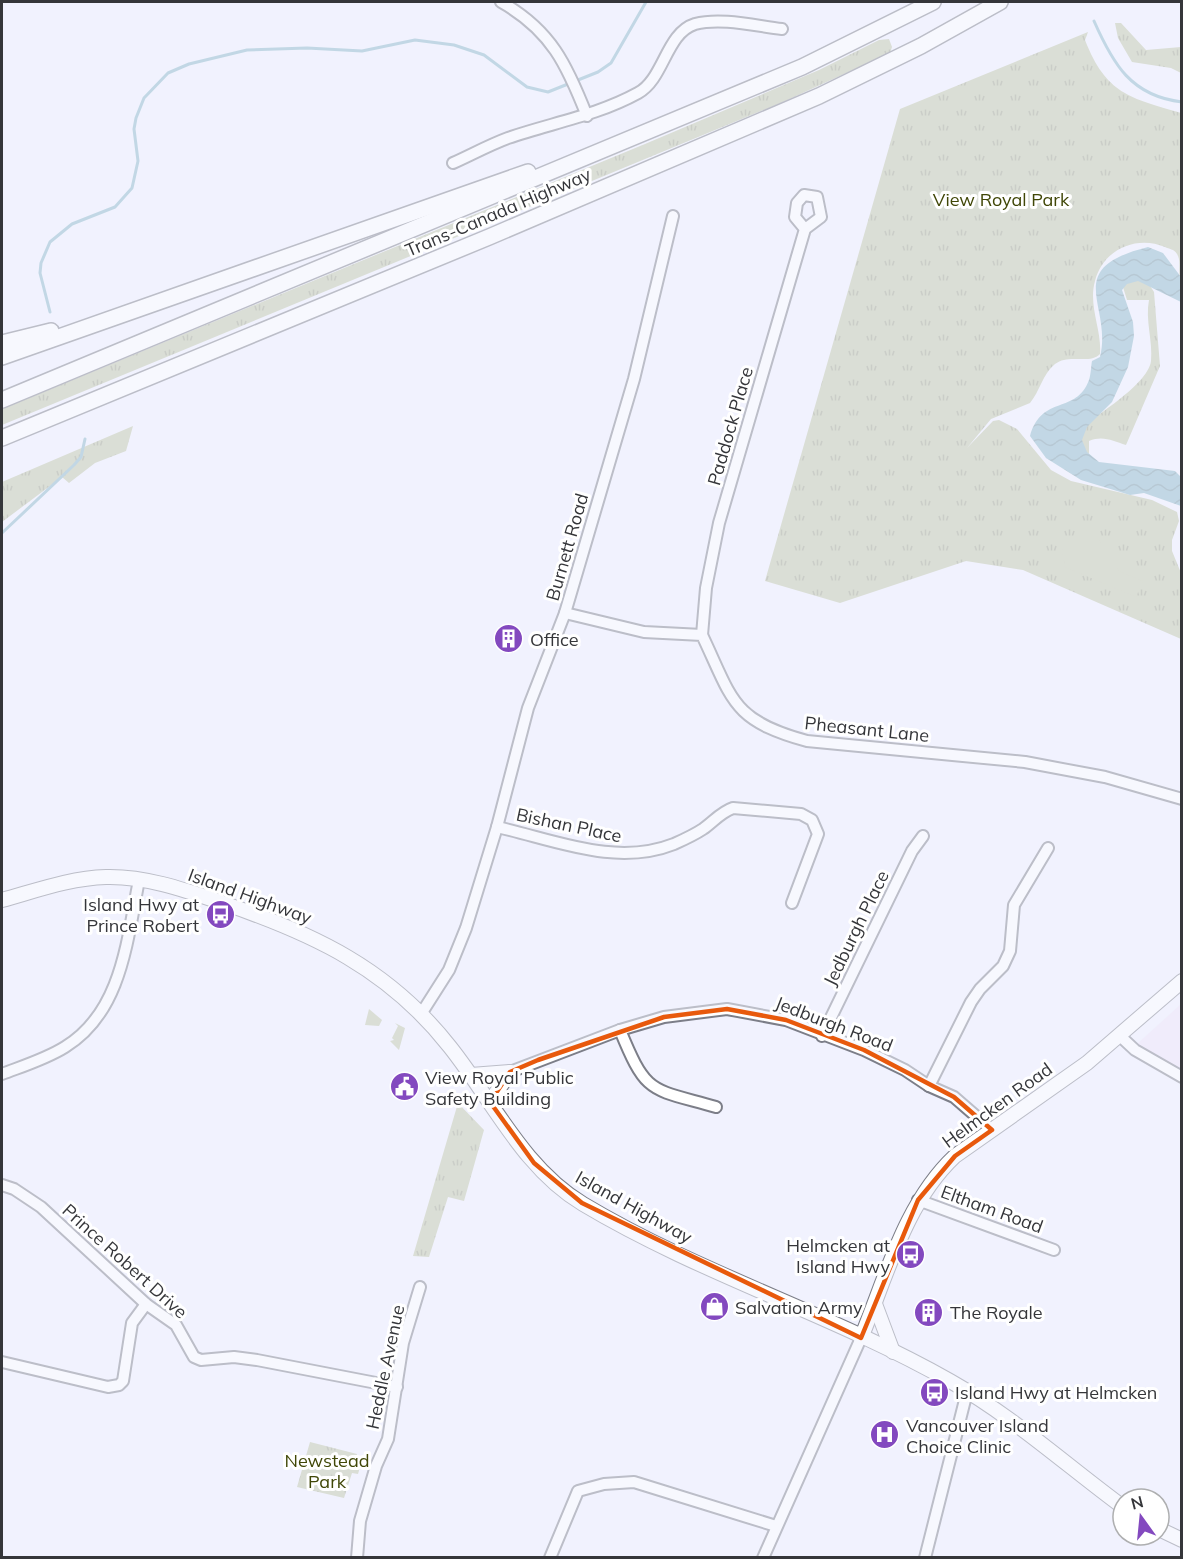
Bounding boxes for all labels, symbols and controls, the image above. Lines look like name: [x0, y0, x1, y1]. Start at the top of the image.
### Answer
street label: Trans-Canada Highway: [402, 162, 595, 262]
park label: View Royal Park: [933, 188, 1070, 211]
street label: Paddock Place: [702, 364, 758, 488]
street label: Burnett Road: [541, 491, 593, 603]
building icon: Office: [493, 623, 525, 655]
place label: Office: [530, 628, 579, 651]
street label: Pheasant Lane: [804, 711, 930, 747]
street label: Bishan Place: [514, 803, 624, 847]
street label: Island Highway: [185, 863, 315, 929]
street label: Jedburgh Place: [818, 867, 894, 989]
place label: Island Hwy at Prince Robert: [83, 893, 199, 937]
bus stop icon: Island Hwy at Prince Robert: [204, 898, 236, 930]
street label: Jedburgh Road: [772, 991, 896, 1057]
street label: Helmcken Road: [937, 1057, 1057, 1153]
place label: View Royal Public Safety Building: [425, 1066, 574, 1110]
public building icon: View Royal Public Safety Building: [388, 1071, 420, 1103]
street label: Island Highway: [572, 1165, 697, 1249]
street label: Eltham Road: [938, 1180, 1046, 1238]
street label: Prince Robert Drive: [58, 1199, 192, 1323]
place label: Helmcken at Island Hwy: [786, 1234, 890, 1278]
bus stop icon: Helmcken at Island Hwy: [895, 1239, 927, 1271]
shop icon: Salvation Army: [698, 1291, 730, 1323]
place label: Salvation Army: [735, 1296, 863, 1319]
building icon: The Royale: [913, 1296, 945, 1328]
place label: The Royale: [950, 1301, 1043, 1324]
street label: Heddle Avenue: [361, 1303, 409, 1431]
bus stop icon: Island Hwy at Helmcken: [918, 1376, 950, 1408]
place label: Island Hwy at Helmcken: [955, 1381, 1157, 1404]
place label: Vancouver Island Choice Clinic: [906, 1414, 1049, 1458]
hospital icon: Vancouver Island Choice Clinic: [869, 1419, 901, 1451]
park label: Newstead Park: [284, 1449, 370, 1493]
north arrow: [1111, 1487, 1171, 1547]
text: N: [1129, 1491, 1146, 1514]

